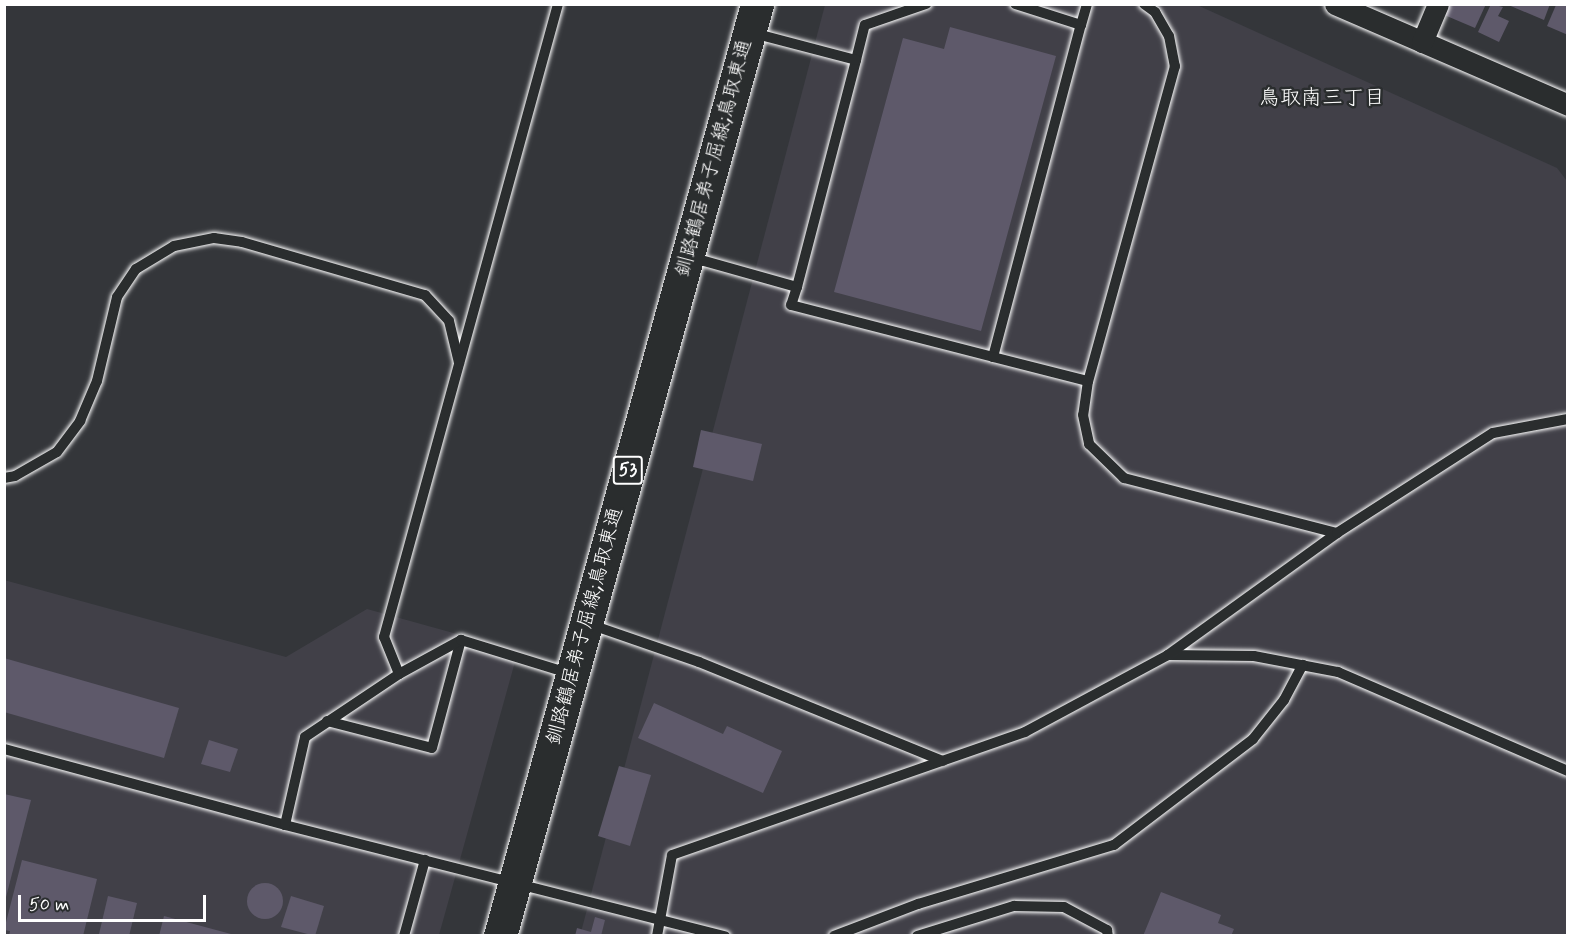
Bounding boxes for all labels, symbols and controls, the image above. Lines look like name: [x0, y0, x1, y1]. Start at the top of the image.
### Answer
street label: 釧路鶴居弟子屈線;鳥取東通: [671, 37, 757, 279]
district label: 鳥取南三丁目: [1259, 85, 1385, 111]
road number: 53: [612, 455, 644, 485]
street label: 釧路鶴居弟子屈線;鳥取東通: [542, 505, 628, 747]
scale bar: [21, 883, 208, 921]
text: 50 m: [29, 893, 69, 917]

